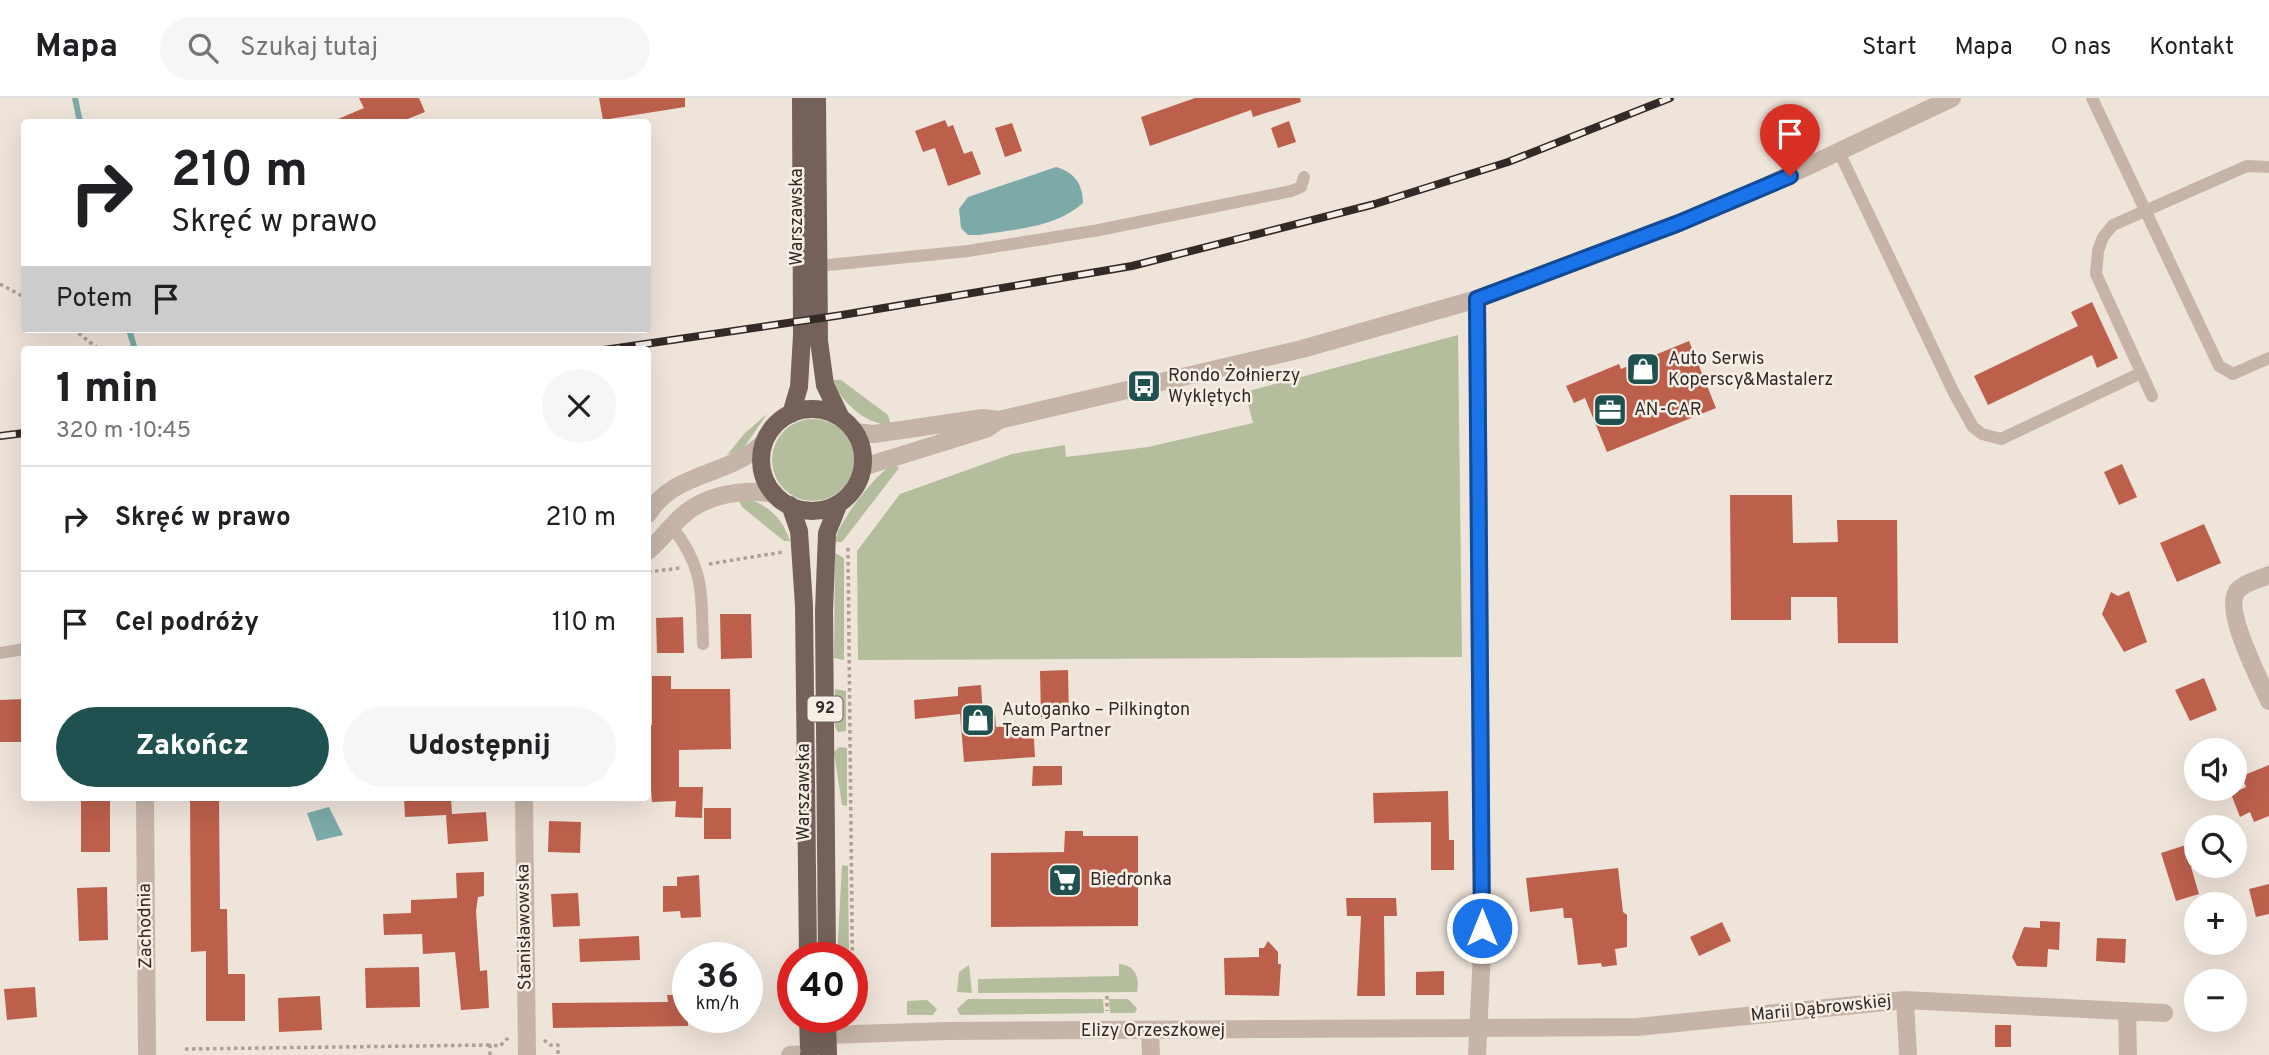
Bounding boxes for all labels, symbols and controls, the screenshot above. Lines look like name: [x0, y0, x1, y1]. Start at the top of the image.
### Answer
search box: [160, 17, 650, 80]
text: Mapa: [35, 27, 118, 69]
icon: search: [184, 29, 222, 67]
text: Szukaj tutaj: [240, 32, 378, 65]
text: Start: [1862, 33, 1917, 63]
text: Mapa: [1955, 33, 2013, 63]
text: O nas: [2051, 33, 2111, 63]
text: Kontakt: [2149, 33, 2234, 63]
pin: [1760, 104, 1820, 176]
icon: arrive: [1771, 115, 1809, 153]
text: 210 m: [171, 142, 308, 204]
icon: right: [56, 147, 147, 238]
street label: Warszawska: [786, 168, 809, 266]
text: Skręć w prawo: [171, 203, 377, 243]
icon: arrive: [147, 280, 185, 318]
text: Potem: [56, 283, 133, 316]
place label: Auto Serwis Koperscy&Mastalerz: [1668, 348, 1833, 392]
shop icon: Auto Serwis Koperscy&Mastalerz: [1624, 350, 1662, 388]
place label: Rondo Żołnierzy Wyklętych: [1168, 363, 1300, 409]
text: 1 min: [56, 364, 159, 417]
bus stop icon: Rondo Żołnierzy Wyklętych: [1125, 367, 1163, 405]
button: close: [542, 369, 616, 443]
office icon: AN-CAR: [1591, 391, 1629, 429]
place label: AN-CAR: [1634, 399, 1702, 422]
text: 320 m · 10:45: [56, 417, 191, 446]
icon: right: [56, 500, 94, 538]
text: Skręć w prawo: [115, 502, 291, 535]
text: 210 m: [546, 502, 616, 535]
icon: arrive: [56, 605, 94, 643]
text: Cel podróży: [115, 607, 259, 640]
text: 110 m: [552, 607, 616, 640]
road number: 92: [808, 696, 842, 722]
place label: Autoganko – Pilkington Team Partner: [1002, 699, 1190, 743]
shop icon: Autoganko – Pilkington Team Partner: [959, 701, 997, 739]
button: Zakończ: [56, 707, 329, 787]
button: Udostępnij: [343, 707, 616, 787]
map controls: [2184, 738, 2247, 1032]
button: sound: [2184, 738, 2247, 801]
street label: Warszawska: [793, 743, 816, 841]
button: search: [2184, 815, 2247, 878]
supermarket icon: Biedronka: [1046, 861, 1084, 899]
street label: Stanisławowska: [512, 864, 538, 990]
place label: Biedronka: [1090, 869, 1172, 892]
street label: Zachodnia: [134, 883, 158, 969]
position arrow: [1445, 891, 1519, 965]
button: +: [2184, 892, 2247, 955]
speed limit sign: 40: [777, 942, 868, 1033]
text: 36: [696, 956, 739, 1000]
button: −: [2184, 969, 2247, 1032]
street label: Marii Dąbrowskiej: [1749, 990, 1893, 1028]
text: km/h: [696, 993, 739, 1016]
street label: Elizy Orzeszkowej: [1081, 1020, 1225, 1043]

